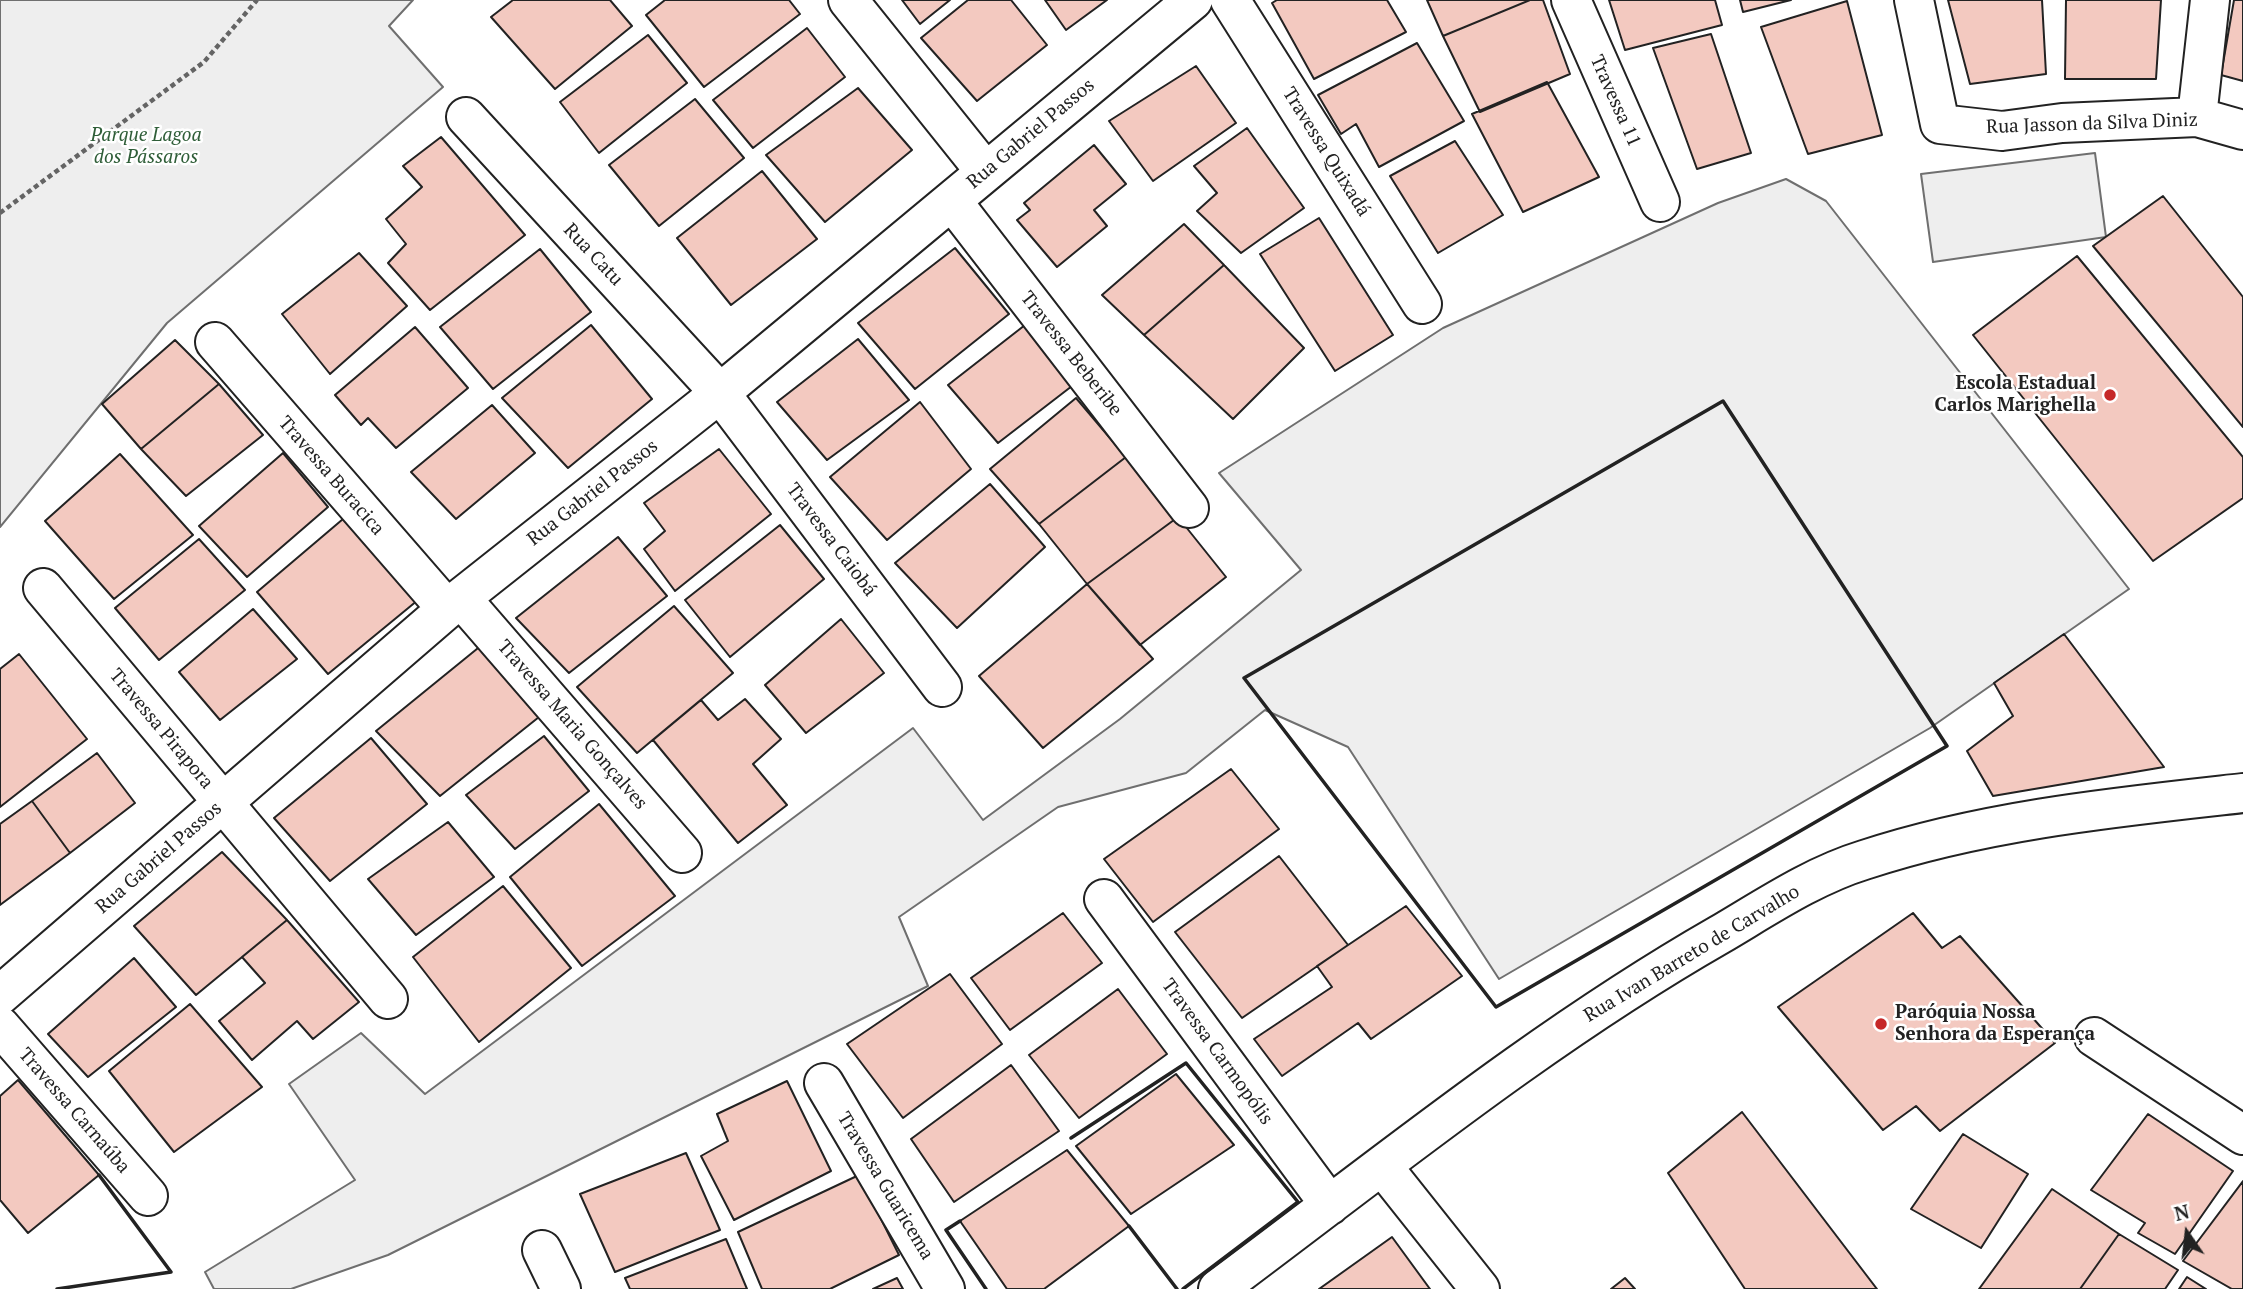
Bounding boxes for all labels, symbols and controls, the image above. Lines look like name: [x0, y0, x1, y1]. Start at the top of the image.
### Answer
street label: Travessa 11: [1585, 52, 1645, 150]
street label: Rua Gabriel Passos: [963, 74, 1099, 194]
street label: Travessa Quixadá: [1277, 83, 1375, 221]
street label: Rua Jasson da Silva Diniz: [1986, 109, 2198, 139]
park label: Parque Lagoa dos Pássaros: [90, 125, 202, 169]
street label: Rua Catu: [558, 219, 628, 291]
street label: Travessa Beberibe: [1015, 287, 1127, 421]
place label: Escola Estadual Carlos Marighella: [1935, 373, 2096, 417]
marker: Escola Estadual Carlos Marighella: [2102, 387, 2118, 403]
street label: Travessa Buracica: [273, 412, 389, 540]
street label: Rua Gabriel Passos: [523, 435, 663, 551]
street label: Travessa Caiobá: [781, 479, 881, 601]
street label: Travessa Maria Gonçalves: [492, 636, 652, 814]
street label: Travessa Pirapora: [104, 664, 218, 794]
street label: Rua Gabriel Passos: [91, 797, 227, 919]
street label: Rua Ivan Barreto de Carvalho: [1580, 881, 1804, 1027]
street label: Travessa Carmopólis: [1156, 975, 1278, 1129]
place label: Paróquia Nossa Senhora da Esperança: [1895, 1002, 2095, 1046]
marker: Paróquia Nossa Senhora da Esperança: [1873, 1016, 1889, 1032]
street label: Travessa Carnaúba: [13, 1044, 135, 1178]
street label: Travessa Guaricema: [832, 1108, 938, 1264]
north arrow: [2152, 1198, 2222, 1268]
text: N: [2172, 1198, 2192, 1226]

